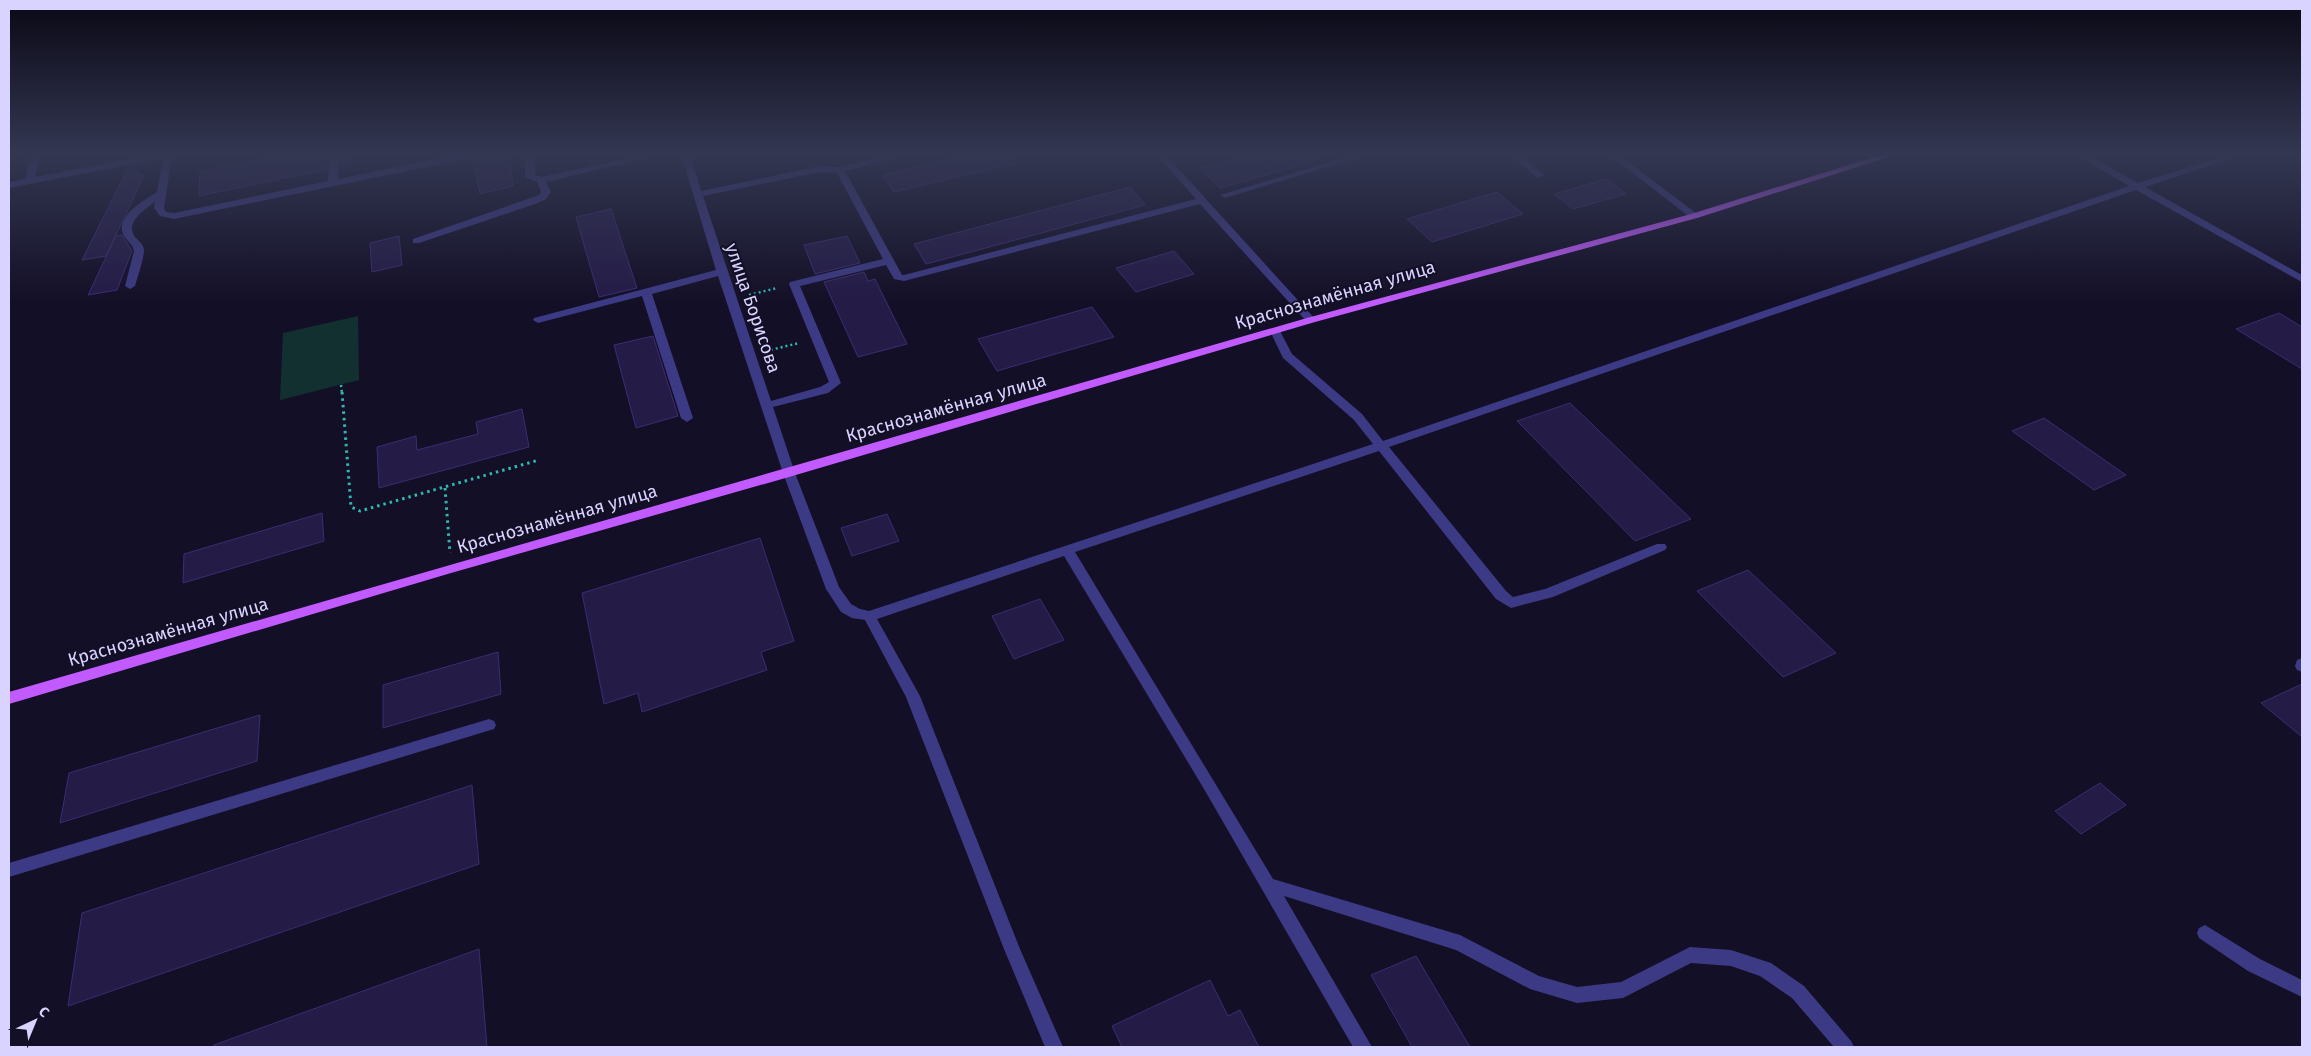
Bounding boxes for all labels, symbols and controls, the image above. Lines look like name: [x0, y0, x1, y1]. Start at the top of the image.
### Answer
street label: улица Борисова: [720, 240, 786, 376]
street label: Краснознамённая улица: [1232, 256, 1438, 334]
street label: Краснознамённая улица: [843, 369, 1049, 447]
street label: Краснознамённая улица: [454, 480, 660, 558]
street label: Краснознамённая улица: [65, 593, 271, 671]
north arrow: [10, 996, 60, 1046]
text: С: [35, 1003, 52, 1021]

